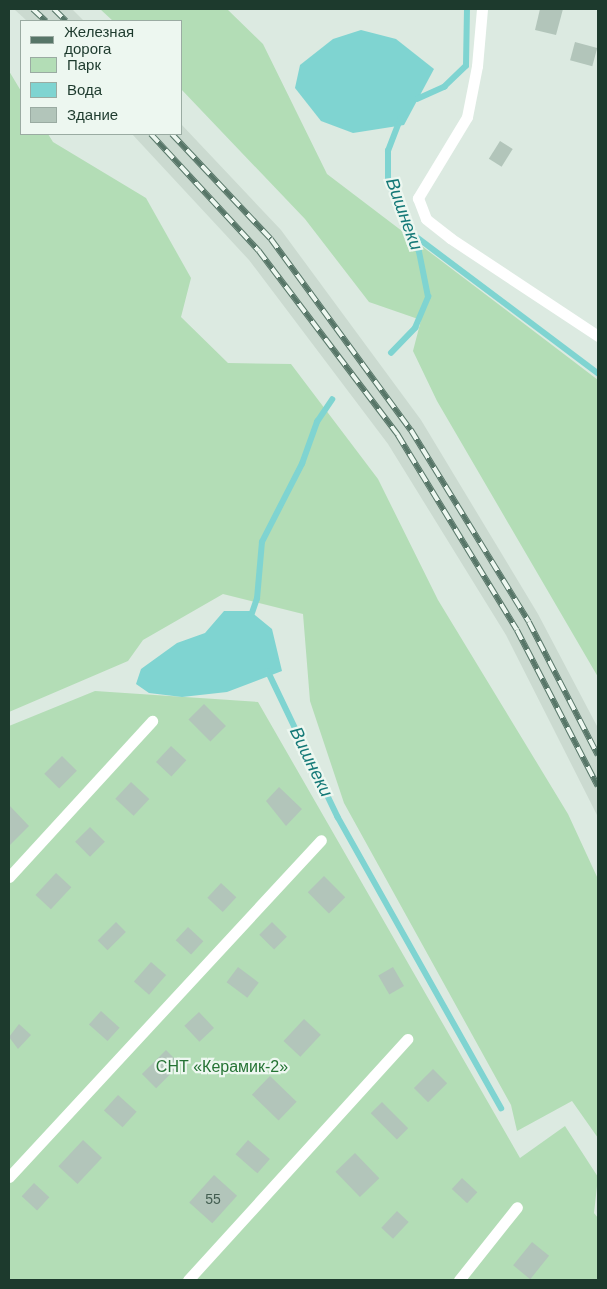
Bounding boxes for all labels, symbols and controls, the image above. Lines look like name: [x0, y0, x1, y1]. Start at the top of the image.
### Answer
legend: [20, 20, 182, 135]
text: Железная дорога: [64, 23, 134, 57]
text: Парк: [67, 56, 101, 73]
text: Вода: [67, 81, 102, 98]
text: Здание: [67, 106, 118, 123]
water label: Вишнеки: [381, 175, 427, 253]
water label: Вишнеки: [285, 723, 337, 801]
park label: СНТ «Керамик-2»: [156, 1057, 288, 1077]
house number: 55: [205, 1191, 221, 1207]

